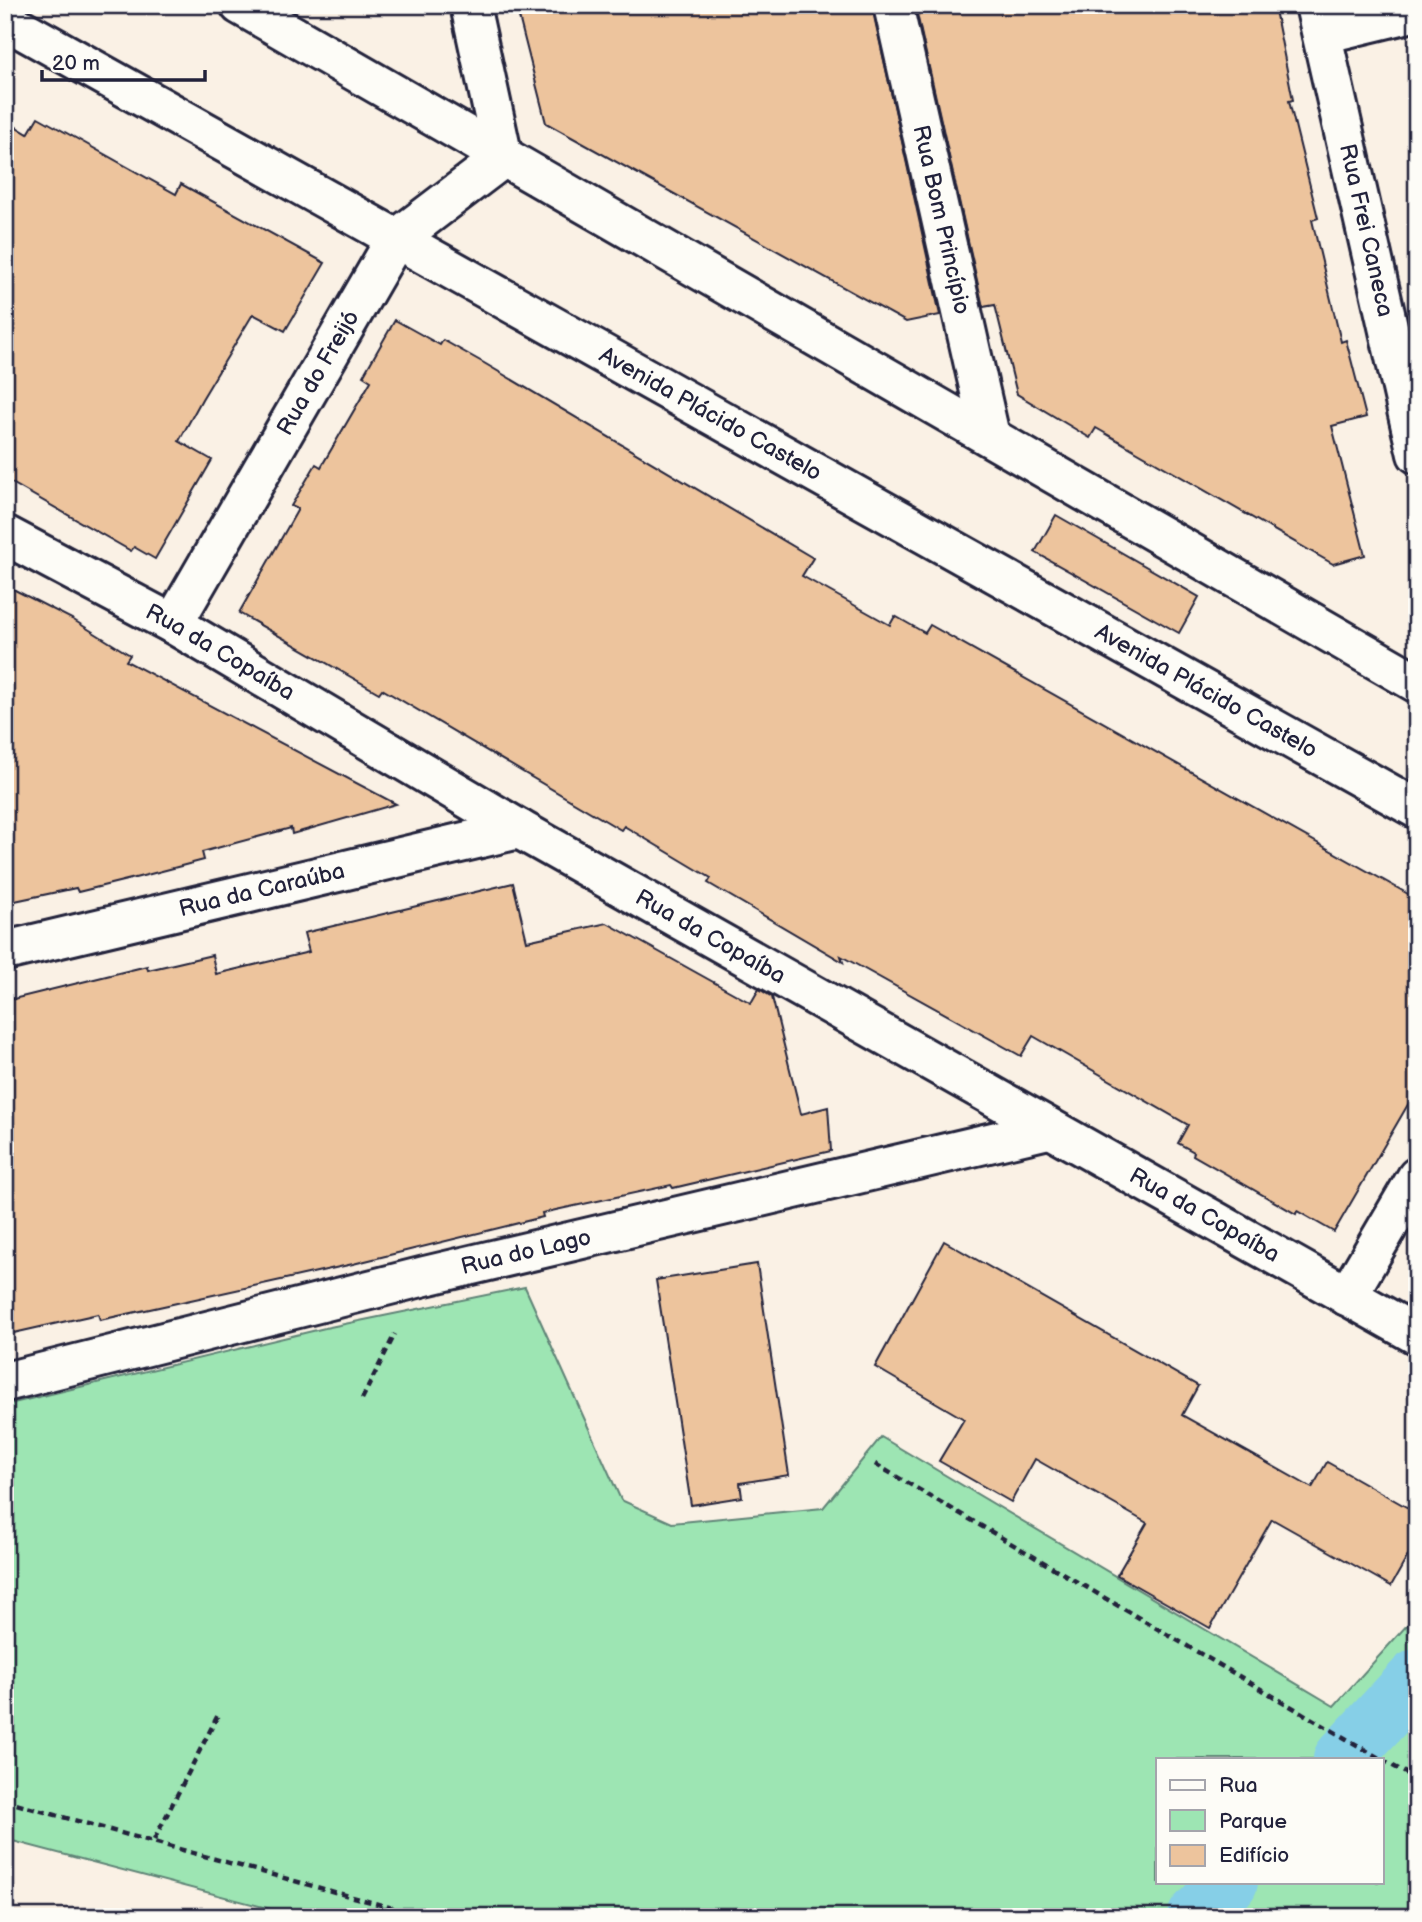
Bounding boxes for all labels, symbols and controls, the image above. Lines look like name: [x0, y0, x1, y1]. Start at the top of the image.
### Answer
scale bar: [42, 38, 205, 82]
text: 20 m: [52, 51, 100, 76]
street label: Rua Bom Princípio: [906, 122, 976, 317]
street label: Rua Frei Caneca: [1333, 141, 1399, 319]
street label: Rua do Freijó: [271, 305, 365, 441]
street label: Avenida Plácido Castelo: [594, 341, 826, 487]
street label: Rua da Copaíba: [141, 598, 300, 707]
street label: Avenida Plácido Castelo: [1090, 618, 1322, 764]
street label: Rua da Caraúba: [176, 857, 348, 923]
street label: Rua da Copaíba: [630, 883, 791, 990]
street label: Rua da Copaíba: [1124, 1162, 1284, 1269]
street label: Rua do Lago: [458, 1223, 594, 1281]
legend: [1156, 1758, 1384, 1884]
text: Rua: [1219, 1773, 1258, 1798]
text: Parque: [1219, 1809, 1287, 1834]
text: Edifício: [1219, 1843, 1289, 1868]

